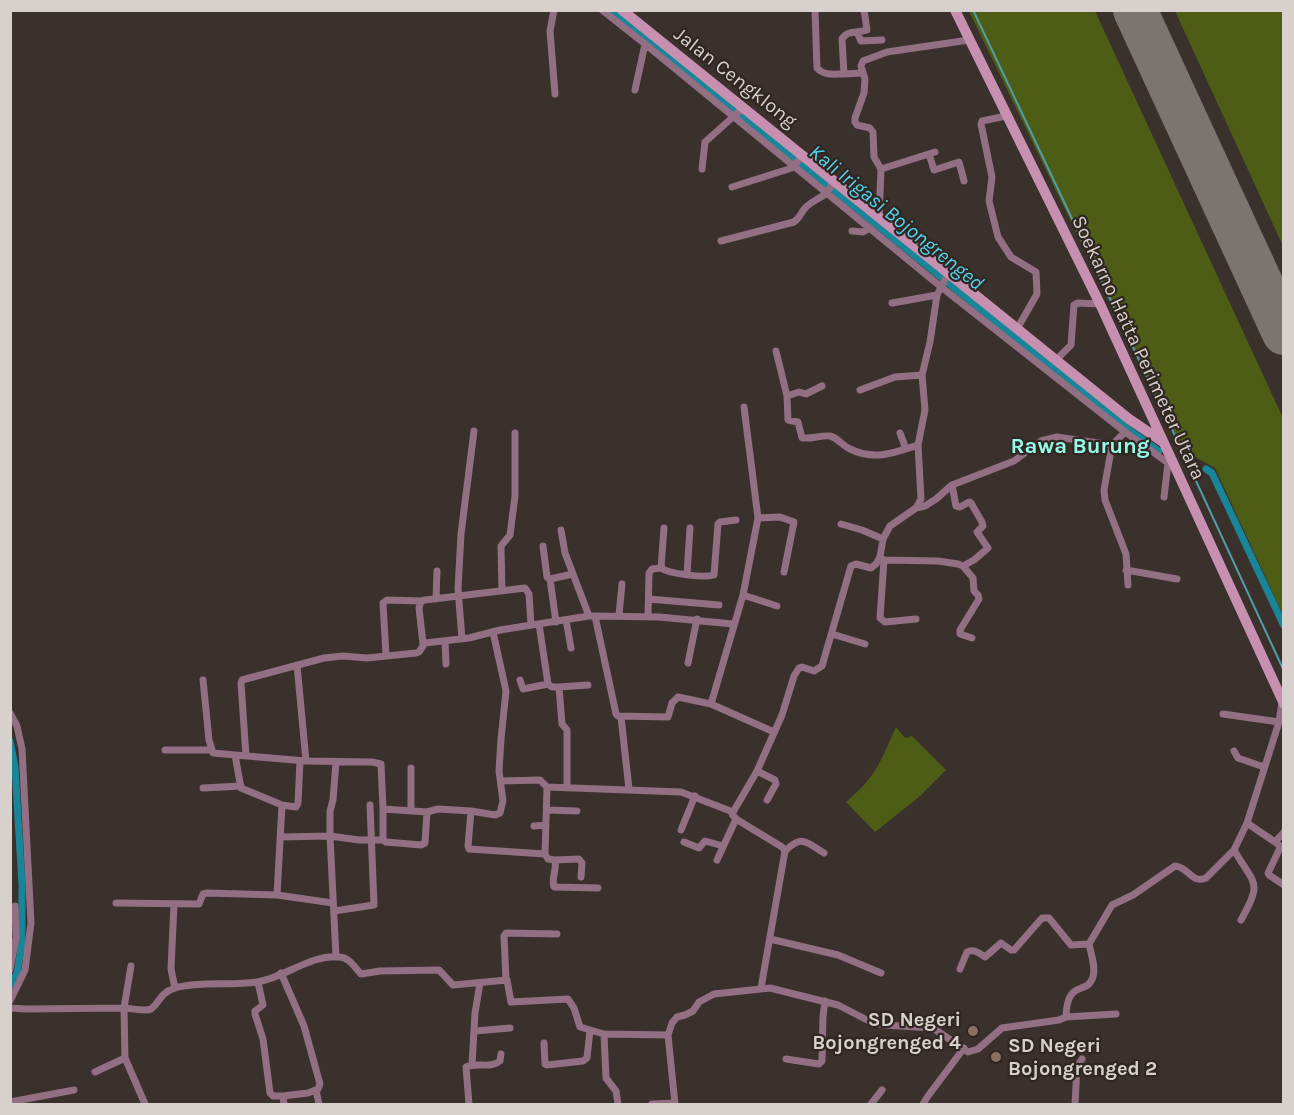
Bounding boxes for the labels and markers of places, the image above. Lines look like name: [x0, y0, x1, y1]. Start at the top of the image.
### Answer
place label: SD Negeri Bojongrenged 4: [812, 1008, 961, 1055]
marker: SD Negeri Bojongrenged 4: [966, 1024, 980, 1038]
place label: SD Negeri Bojongrenged 2: [1008, 1034, 1157, 1081]
marker: SD Negeri Bojongrenged 2: [989, 1050, 1003, 1064]

